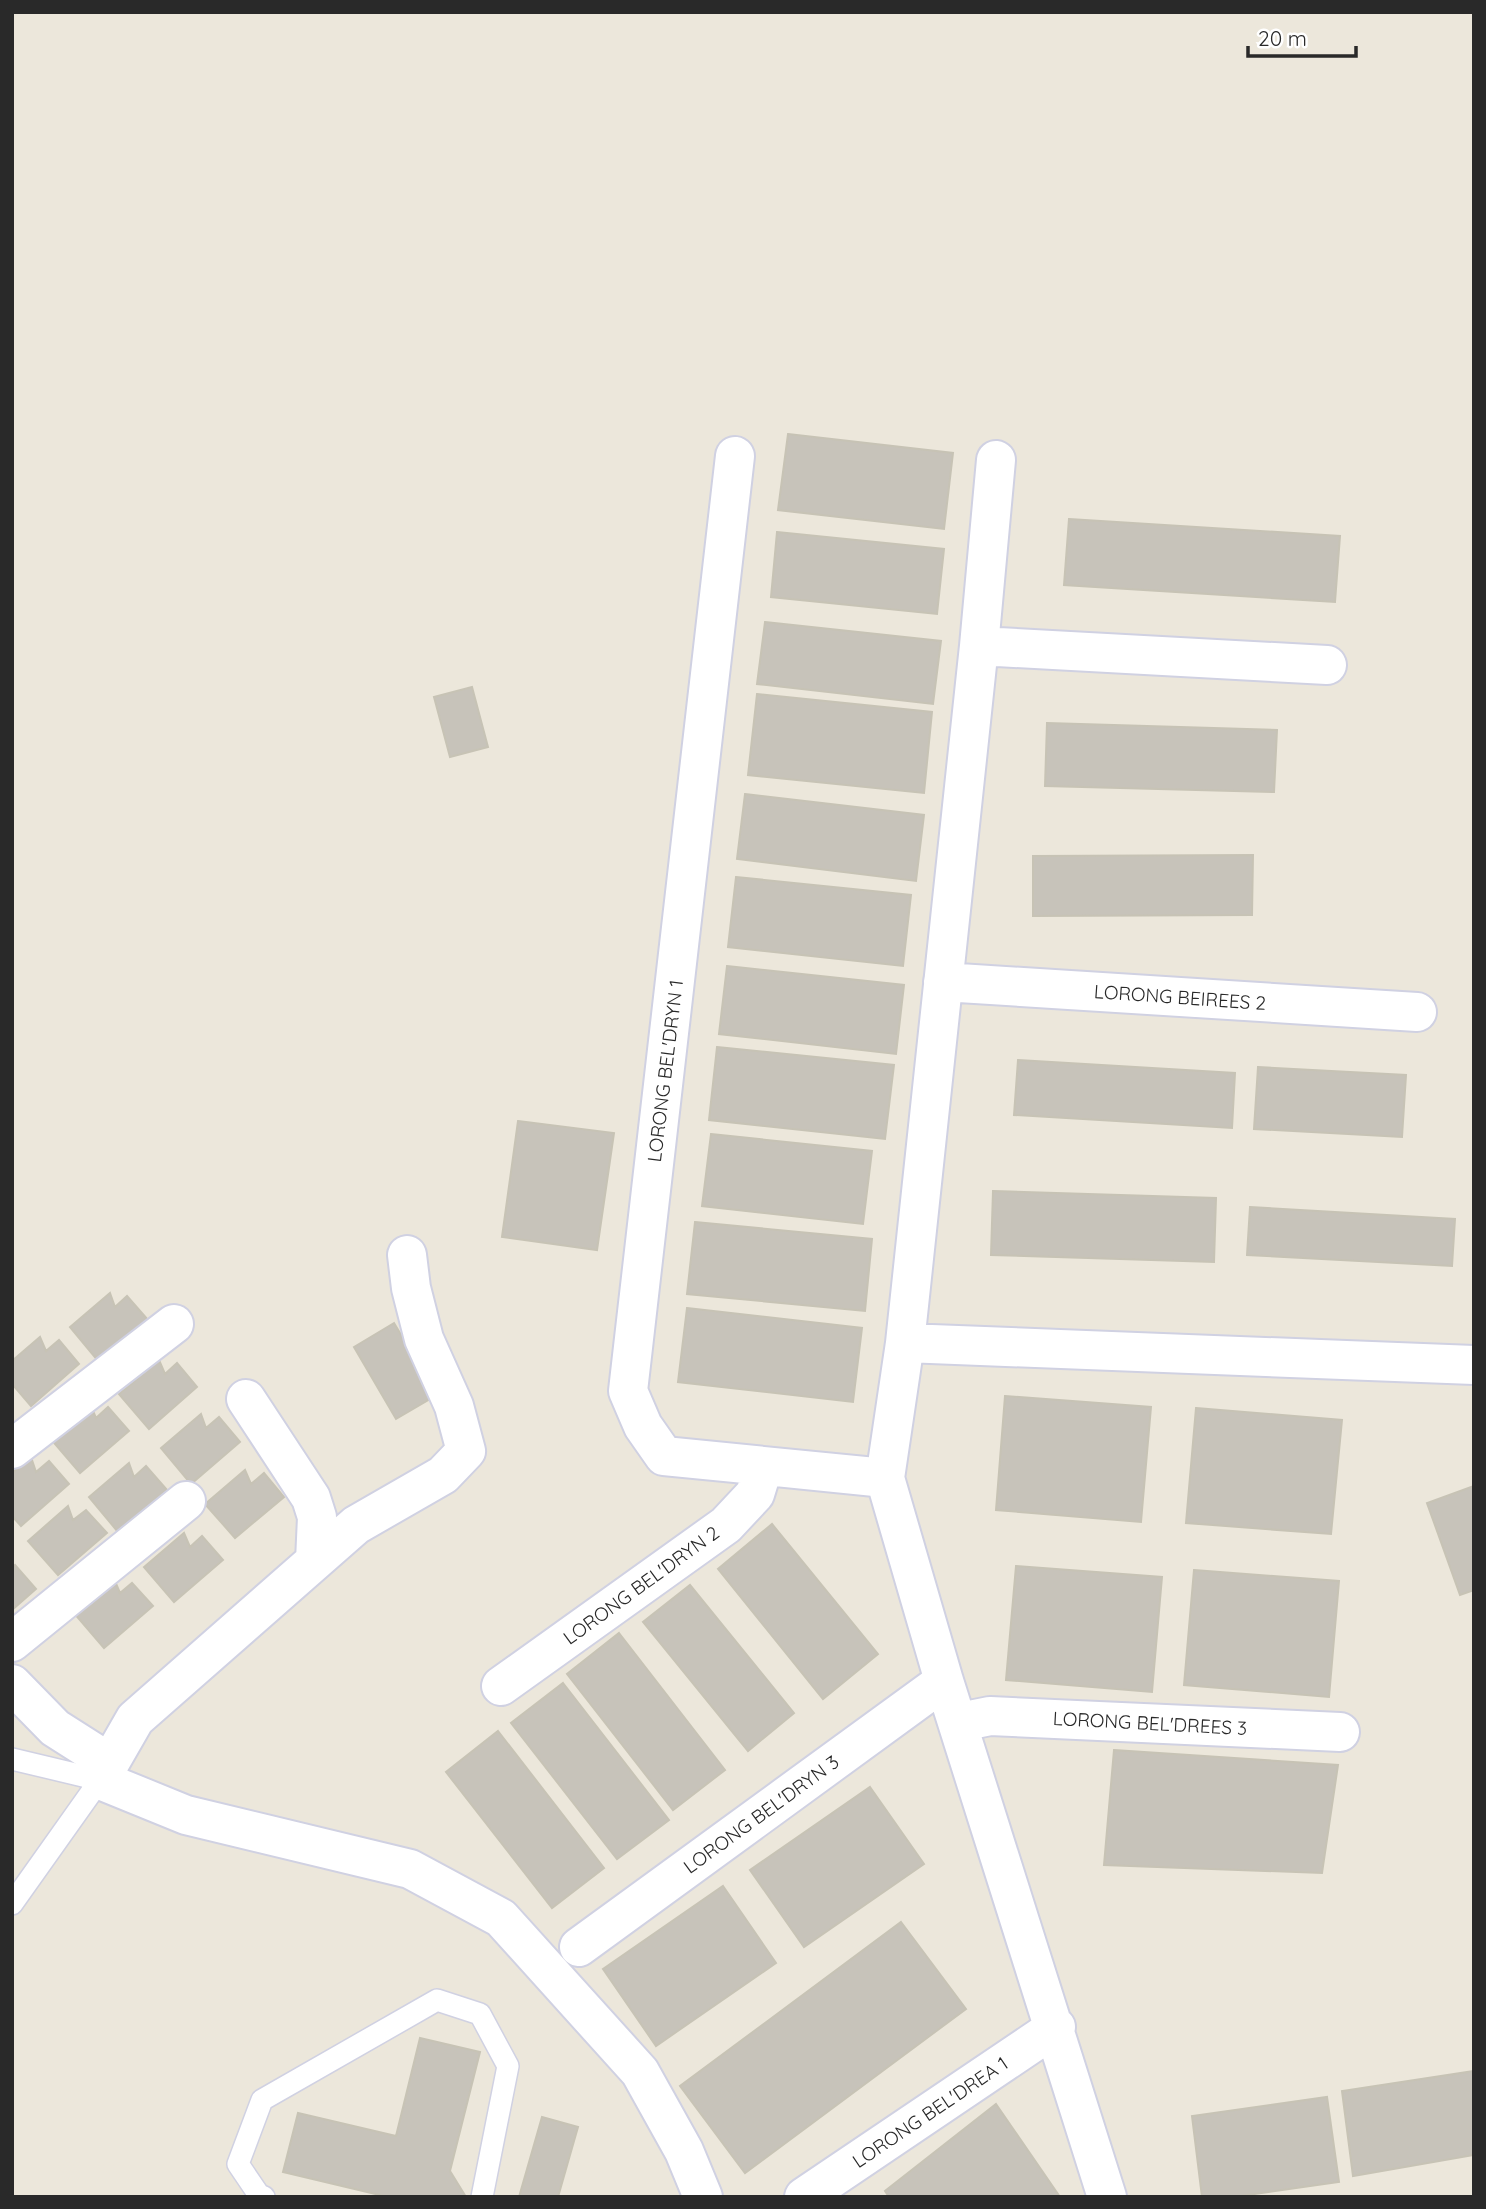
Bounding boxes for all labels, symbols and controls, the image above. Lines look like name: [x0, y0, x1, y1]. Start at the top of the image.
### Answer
scale bar: [1248, 14, 1356, 58]
text: 20 m: [1258, 25, 1307, 51]
street label: LORONG BEL'DRYN 1: [642, 979, 688, 1163]
street label: LORONG BEIREES 2: [1093, 979, 1267, 1015]
street label: LORONG BEL'DRYN 2: [558, 1520, 724, 1650]
street label: LORONG BEL'DREES 3: [1052, 1706, 1248, 1740]
street label: LORONG BEL'DRYN 3: [679, 1750, 843, 1878]
street label: LORONG BEL'DREA 1: [848, 2051, 1012, 2173]

